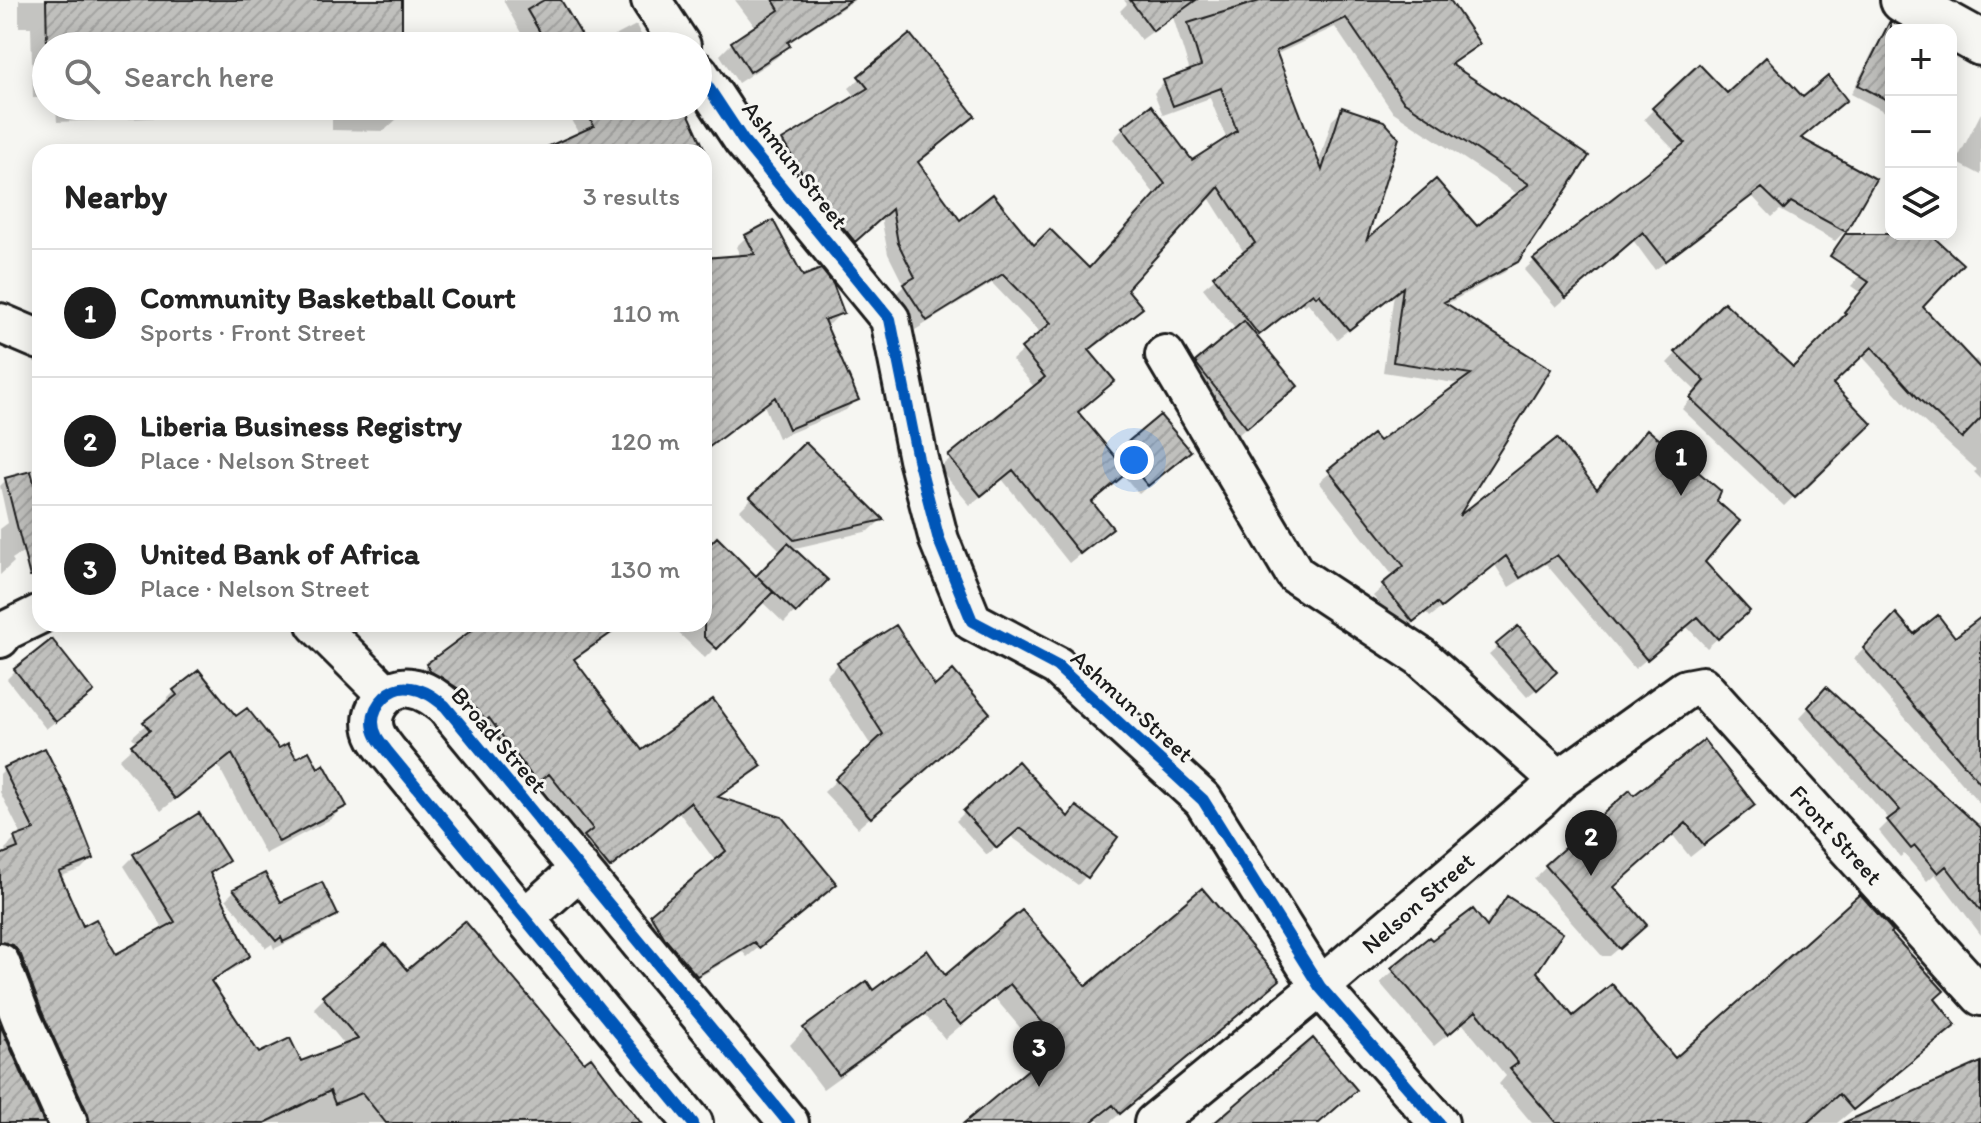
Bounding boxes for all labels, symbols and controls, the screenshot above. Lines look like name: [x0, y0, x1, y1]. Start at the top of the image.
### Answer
map controls: [1885, 24, 1957, 240]
button: +: [1885, 24, 1957, 96]
search box: [32, 32, 712, 120]
icon: search: [60, 54, 104, 98]
text: Search here: [124, 58, 274, 95]
street label: Ashmun Street: [736, 95, 854, 235]
button: −: [1885, 96, 1957, 168]
button: layers: [1885, 168, 1957, 240]
text: Nearby: [64, 176, 167, 217]
text: 3 results: [583, 180, 680, 212]
text: Community Basketball Court: [140, 279, 516, 316]
text: 1: [84, 297, 96, 329]
text: 110 m: [612, 297, 680, 329]
text: Sports · Front Street: [140, 316, 366, 348]
text: Liberia Business Registry: [140, 407, 462, 444]
text: 2: [83, 425, 97, 457]
text: 120 m: [611, 425, 680, 457]
pin: 1: [1655, 430, 1707, 496]
your location: [1114, 440, 1154, 480]
text: Place · Nelson Street: [140, 444, 369, 476]
text: United Bank of Africa: [140, 535, 420, 572]
text: 3: [83, 553, 97, 585]
text: 130 m: [610, 553, 680, 585]
text: Place · Nelson Street: [140, 572, 369, 604]
street label: Ashmun Street: [1065, 643, 1200, 768]
street label: Broad Street: [445, 681, 553, 799]
street label: Front Street: [1784, 779, 1889, 891]
pin: 2: [1565, 810, 1617, 876]
street label: Nelson Street: [1355, 846, 1480, 959]
pin: 3: [1013, 1021, 1065, 1087]

